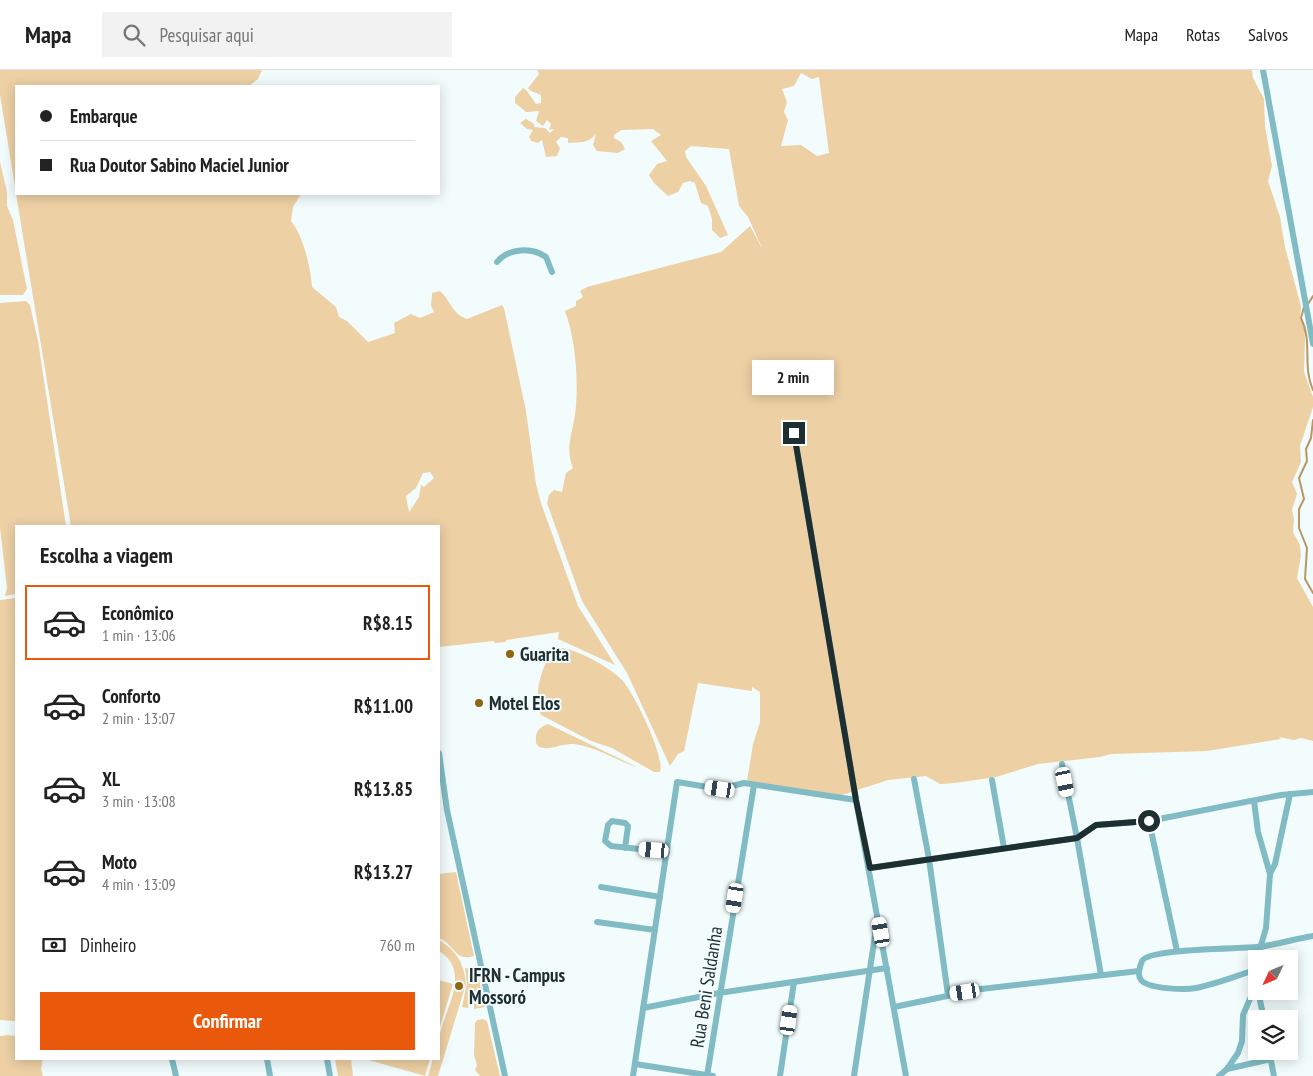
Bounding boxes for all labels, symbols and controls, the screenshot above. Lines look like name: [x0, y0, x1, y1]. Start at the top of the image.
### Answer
search box: [102, 12, 452, 57]
text: Mapa: [25, 19, 72, 50]
icon: search: [120, 21, 148, 49]
text: Pesquisar aqui: [160, 23, 254, 47]
text: Mapa: [1124, 23, 1158, 46]
text: Rotas: [1186, 23, 1220, 46]
text: Salvos: [1248, 23, 1288, 46]
text: Embarque: [70, 104, 138, 128]
text: Rua Doutor Sabino Maciel Junior: [70, 153, 289, 177]
callout: 2 min: [753, 360, 835, 396]
text: 2 min: [777, 367, 809, 387]
route end: [783, 422, 805, 444]
text: Escolha a viagem: [40, 541, 173, 569]
icon: car: [42, 600, 87, 645]
text: Econômico: [102, 601, 174, 625]
text: R$8.15: [363, 611, 413, 635]
text: 1 min · 13:06: [102, 625, 176, 645]
place label: Guarita: [520, 642, 569, 666]
marker: Guarita: [504, 648, 516, 660]
icon: car: [42, 683, 87, 728]
text: Conforto: [102, 684, 161, 708]
place label: Motel Elos: [489, 691, 560, 715]
text: R$11.00: [354, 694, 413, 718]
marker: Motel Elos: [473, 697, 485, 709]
text: 2 min · 13:07: [102, 708, 176, 728]
icon: car: [42, 766, 87, 811]
car: [1054, 766, 1075, 798]
text: XL: [102, 767, 120, 791]
text: R$13.85: [354, 777, 413, 801]
car: [704, 779, 735, 799]
text: 3 min · 13:08: [102, 791, 176, 811]
route start: [1138, 810, 1160, 832]
car: [638, 841, 669, 859]
icon: car: [42, 849, 87, 894]
text: Moto: [102, 850, 137, 874]
text: R$13.27: [354, 860, 413, 884]
text: 4 min · 13:09: [102, 874, 176, 894]
car: [725, 882, 744, 914]
car: [871, 916, 890, 948]
street label: Rua Beni Saldanha: [685, 925, 727, 1049]
icon: cash: [40, 931, 68, 959]
text: Dinheiro: [80, 933, 136, 957]
text: 760 m: [380, 935, 415, 955]
north arrow: [1248, 950, 1298, 1000]
map controls: [1248, 950, 1298, 1060]
place label: IFRN - Campus Mossoró: [469, 963, 565, 1009]
marker: IFRN - Campus Mossoró: [453, 980, 465, 992]
car: [949, 982, 980, 1002]
button: Confirmar: [40, 992, 415, 1050]
car: [779, 1004, 798, 1036]
button: layers: [1248, 1010, 1298, 1060]

